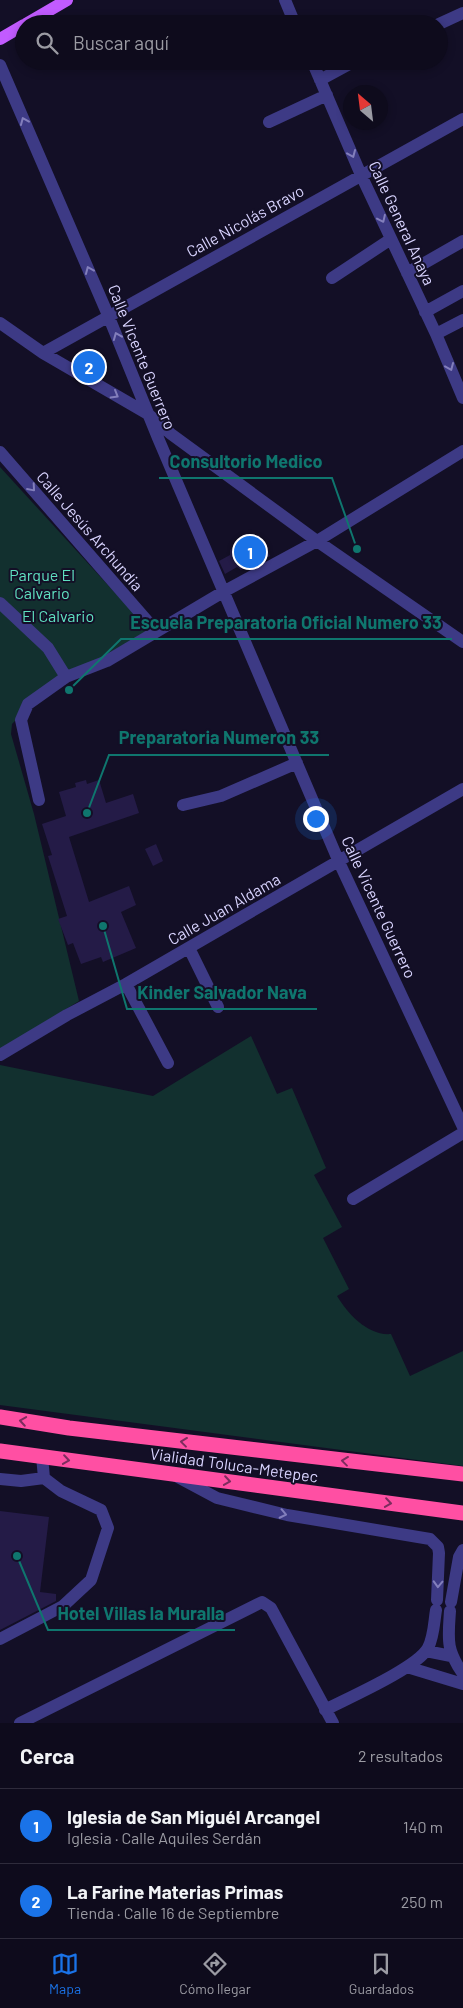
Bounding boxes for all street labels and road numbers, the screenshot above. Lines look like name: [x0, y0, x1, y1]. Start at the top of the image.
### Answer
street label: Calle General Anaya: [365, 158, 440, 288]
street label: Calle Nicolás Bravo: [183, 180, 307, 261]
street label: Calle Vicente Guerrero: [105, 282, 180, 432]
street label: Calle Jesús Archundia: [33, 467, 147, 594]
street label: Calle Vicente Guerrero: [338, 833, 421, 981]
street label: Calle Juan Aldama: [164, 869, 283, 948]
street label: Vialidad Toluca-Metepec: [149, 1443, 319, 1486]

